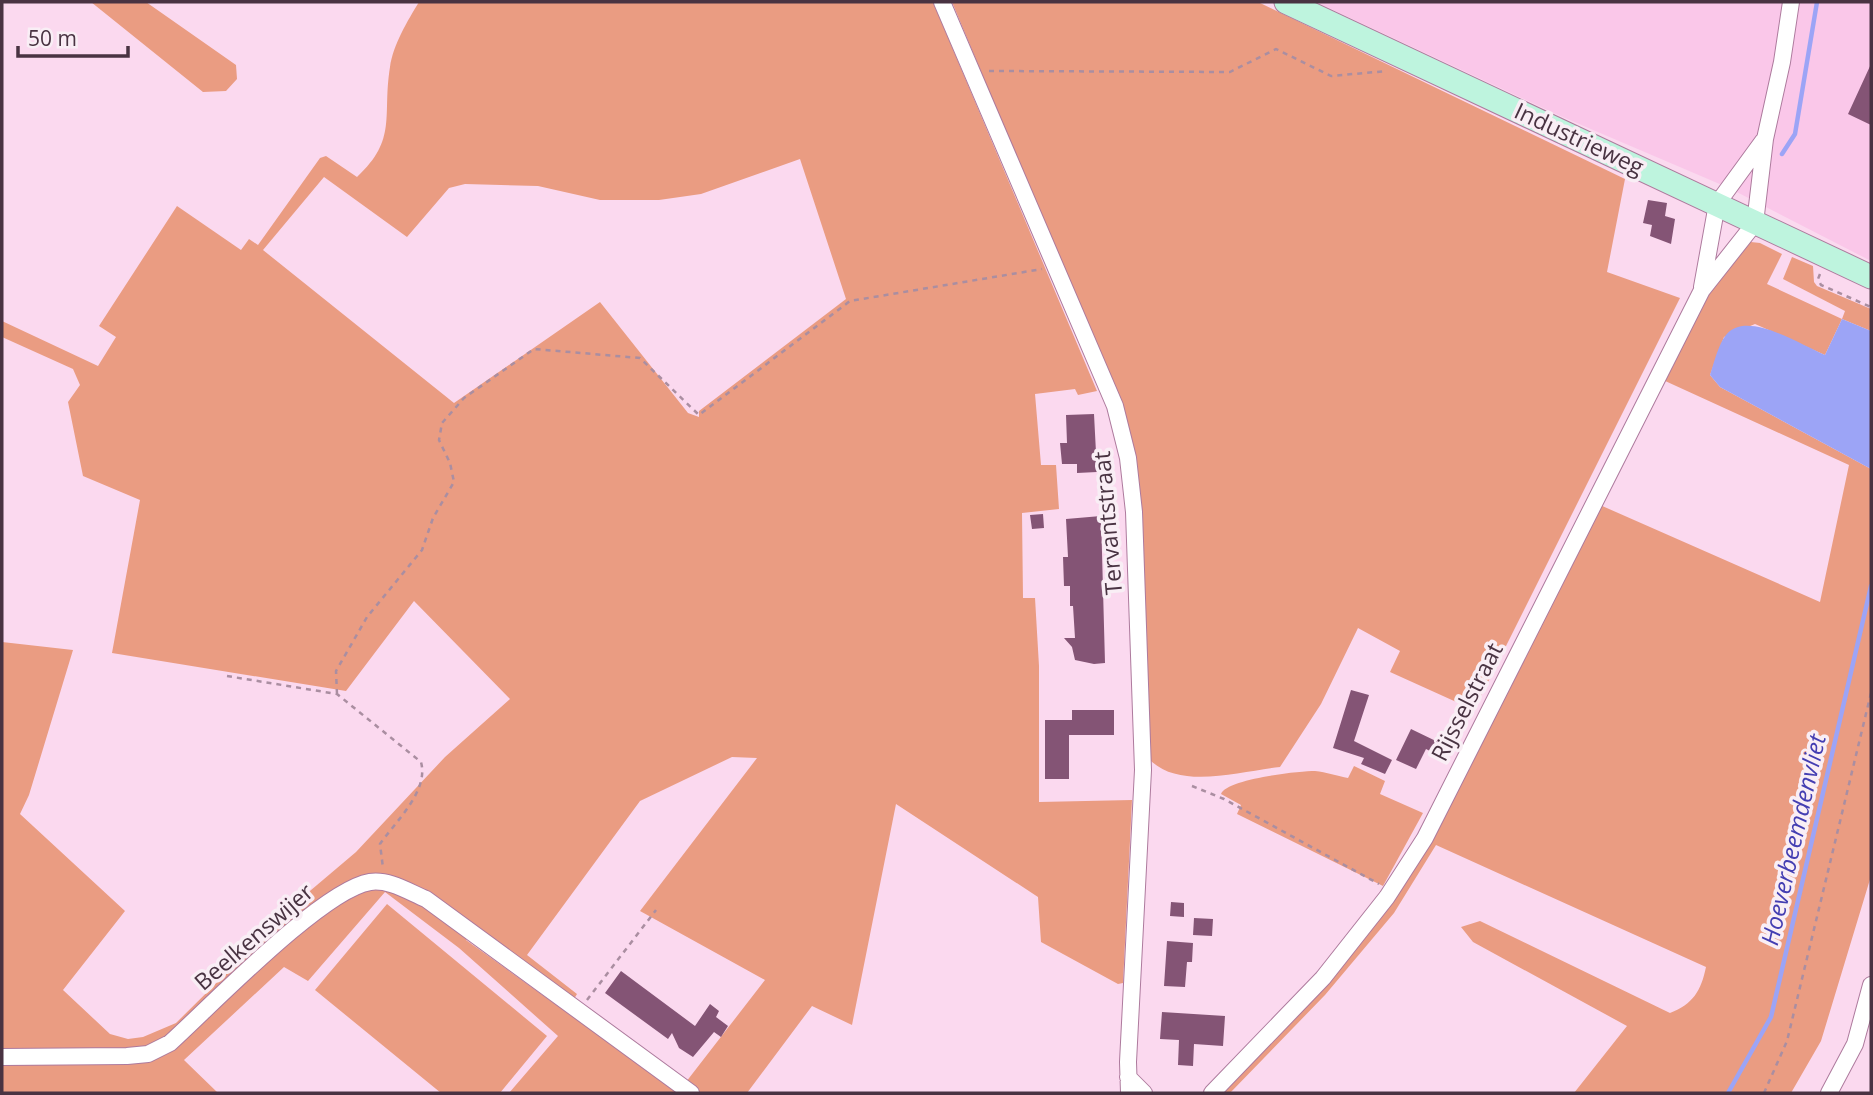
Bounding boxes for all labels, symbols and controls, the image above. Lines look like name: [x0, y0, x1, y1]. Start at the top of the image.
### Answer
scale bar: [18, 14, 128, 58]
text: 50 m: [28, 24, 77, 52]
street label: Industrieweg: [1510, 94, 1650, 182]
street label: Tervantstraat: [1085, 450, 1129, 596]
street label: Rijsselstraat: [1423, 637, 1510, 766]
water label: Hoeverbeemdenvliet: [1752, 730, 1833, 948]
street label: Beelkenswijer: [187, 875, 320, 997]

